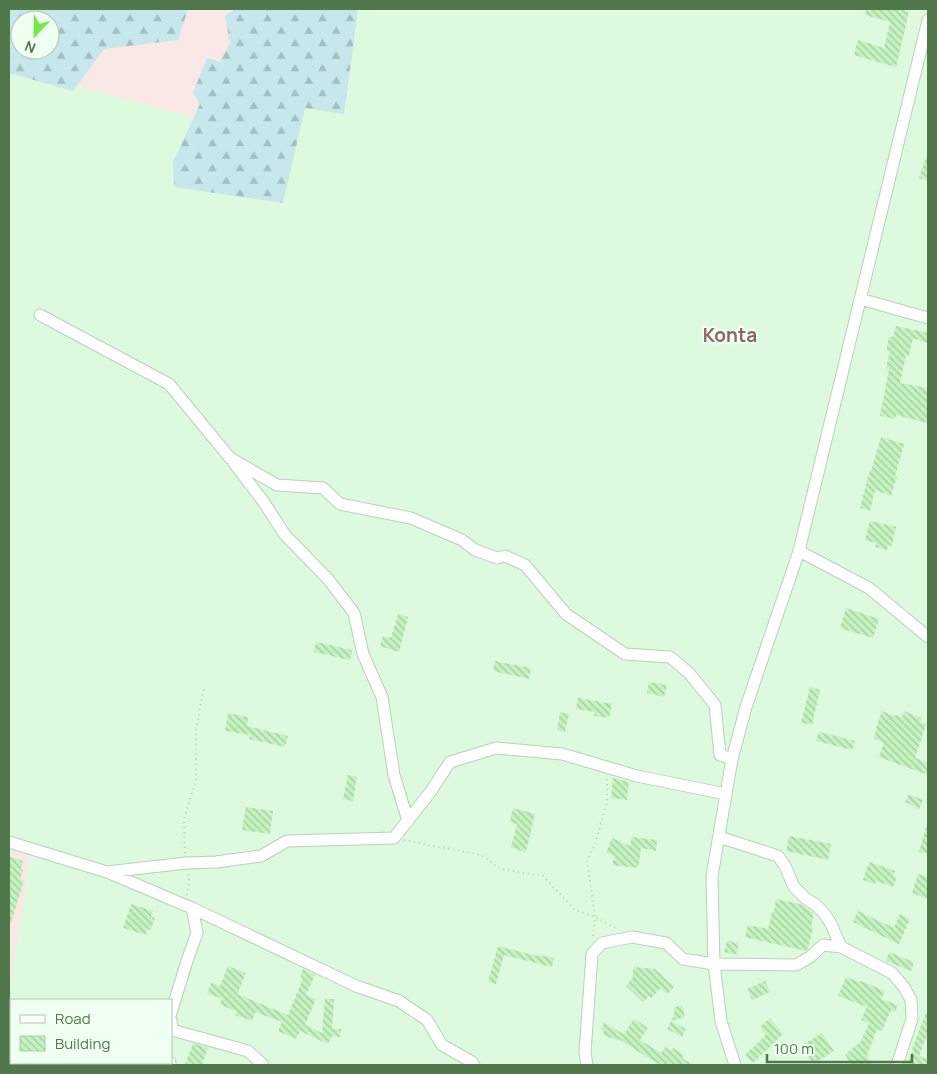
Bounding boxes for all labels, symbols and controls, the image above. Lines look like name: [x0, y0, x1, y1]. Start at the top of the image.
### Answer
north arrow: [10, 10, 60, 60]
text: N: [22, 37, 38, 58]
district label: Konta: [703, 322, 757, 348]
legend: [10, 999, 172, 1064]
text: Road: [55, 1008, 91, 1029]
scale bar: [767, 1032, 912, 1064]
text: Building: [55, 1033, 110, 1054]
text: 100 m: [774, 1038, 814, 1059]

